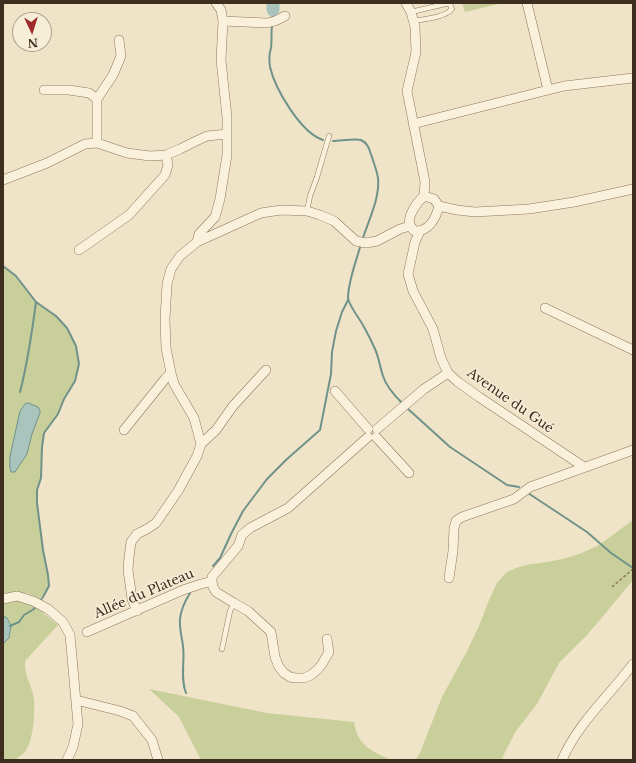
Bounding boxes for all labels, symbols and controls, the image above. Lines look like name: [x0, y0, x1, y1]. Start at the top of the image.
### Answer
north arrow: [12, 12, 52, 52]
text: N: [27, 36, 38, 50]
street label: Avenue du Gué: [464, 365, 556, 437]
street label: Allée du Plateau: [92, 566, 196, 622]

